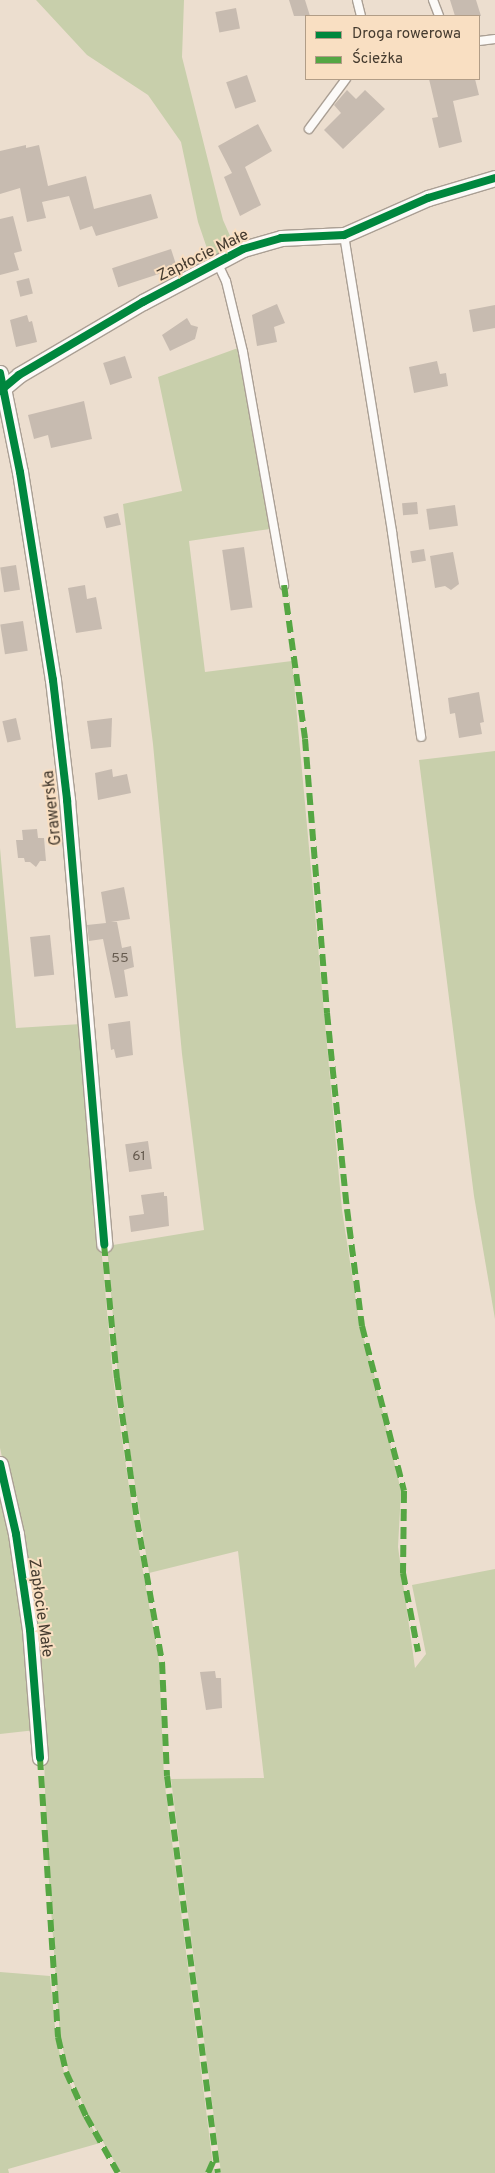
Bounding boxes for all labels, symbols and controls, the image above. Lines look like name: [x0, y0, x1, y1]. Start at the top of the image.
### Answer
legend: [305, 15, 480, 80]
text: Droga rowerowa: [352, 25, 461, 44]
text: Ścieżka: [352, 50, 403, 69]
street label: Zapłocie Małe: [154, 226, 252, 286]
street label: Grawerska: [40, 770, 66, 846]
house number: 55: [111, 951, 129, 967]
house number: 61: [132, 1149, 146, 1165]
street label: Zapłocie Małe: [24, 1557, 56, 1659]

